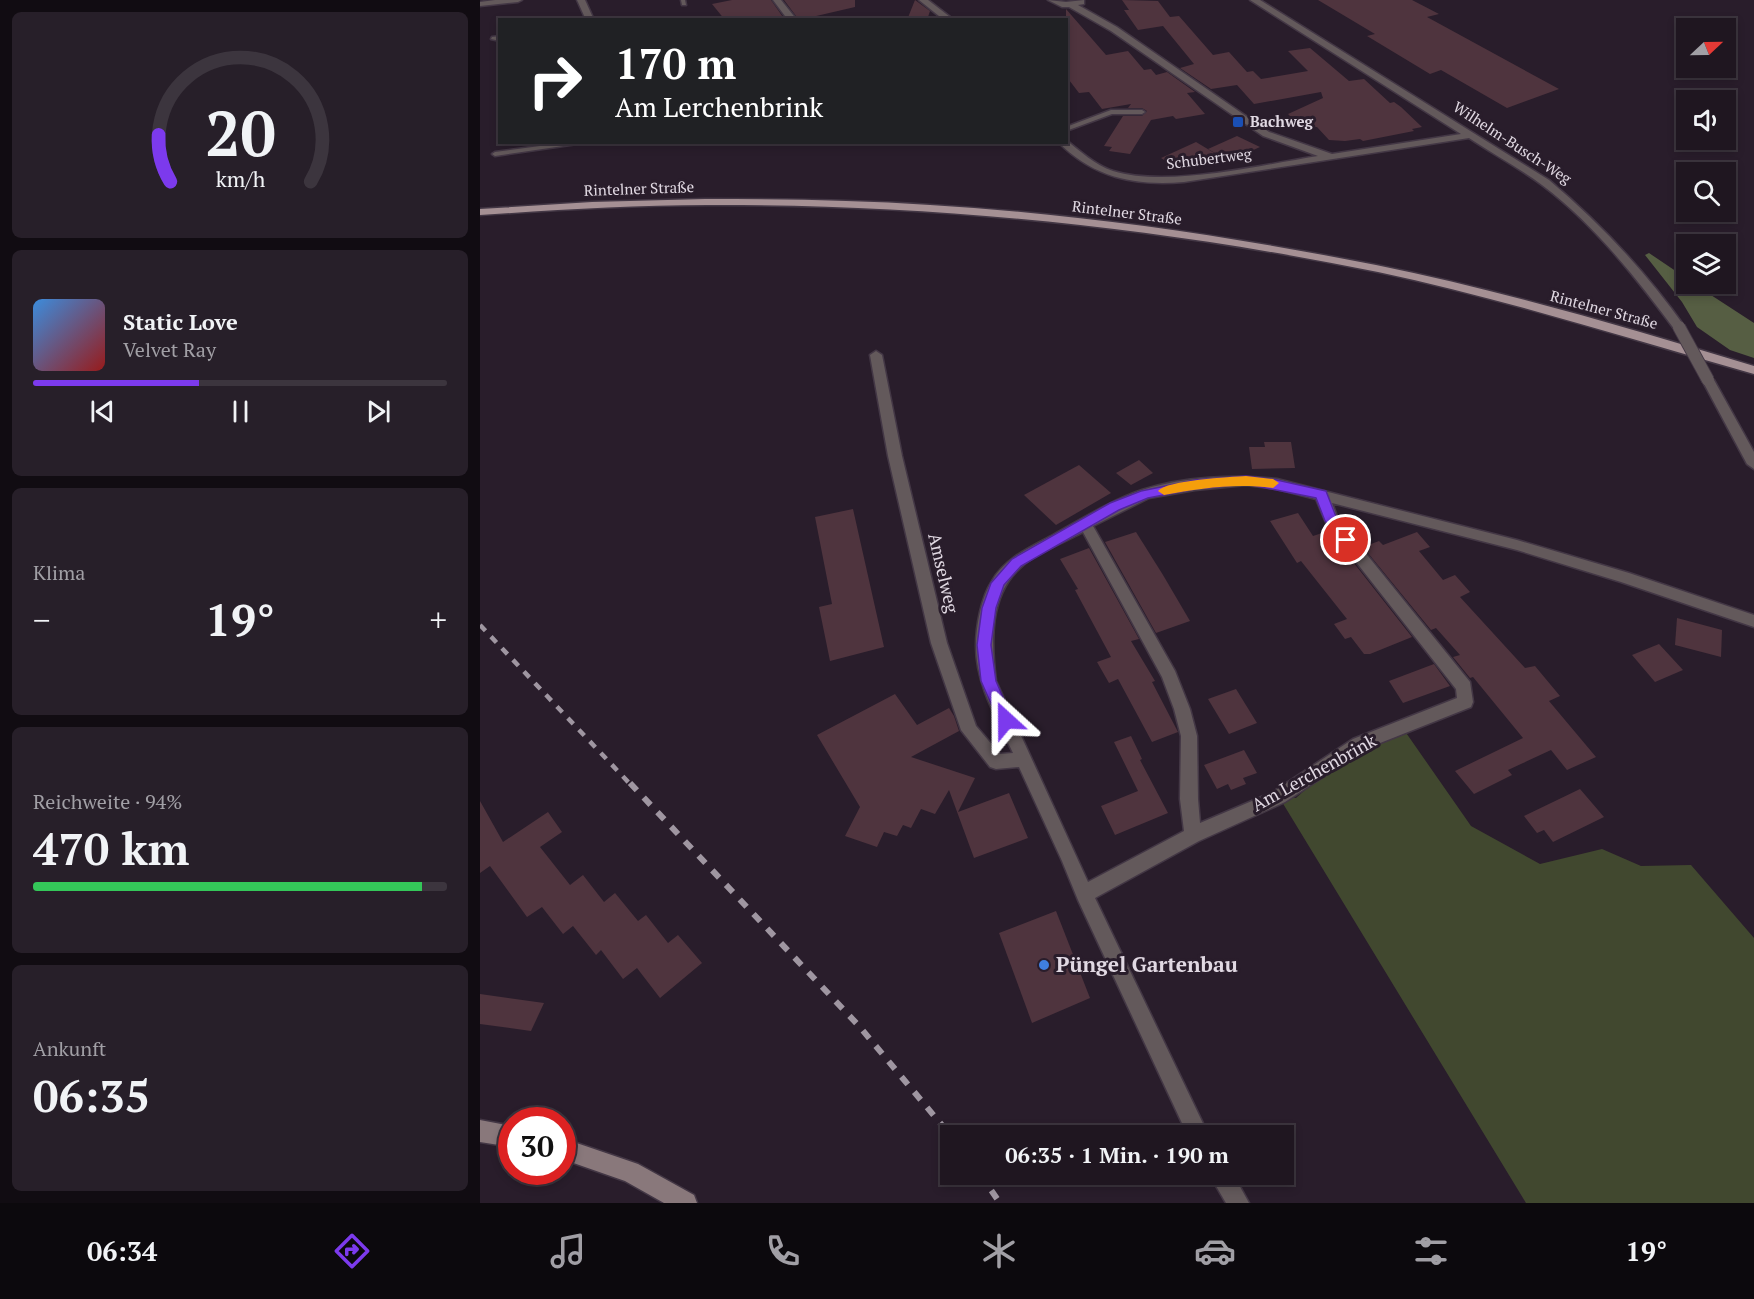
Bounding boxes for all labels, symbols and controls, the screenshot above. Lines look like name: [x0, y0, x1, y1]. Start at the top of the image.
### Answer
north arrow: [1676, 18, 1736, 78]
map controls: [1676, 18, 1736, 294]
text: 170 m: [615, 35, 736, 91]
icon: right: [516, 42, 594, 120]
text: Am Lerchenbrink: [615, 89, 823, 125]
button: sound: [1676, 90, 1736, 150]
text: 20: [205, 91, 275, 174]
street label: Wilhelm-Busch-Weg: [1449, 96, 1577, 189]
place label: Bachweg: [1250, 111, 1314, 131]
marker: Bachweg: [1231, 115, 1245, 129]
street label: Schubertweg: [1165, 143, 1254, 173]
button: search: [1676, 162, 1736, 222]
text: km/h: [215, 165, 265, 193]
street label: Rintelner Straße: [583, 176, 695, 200]
street label: Rintelner Straße: [1071, 195, 1183, 229]
button: layers: [1676, 234, 1736, 294]
street label: Rintelner Straße: [1548, 285, 1660, 333]
text: Static Love: [123, 307, 238, 336]
text: Velvet Ray: [123, 336, 216, 363]
icon: previous: [86, 395, 119, 428]
icon: pause: [224, 395, 257, 428]
icon: next: [362, 395, 395, 428]
pin: [1320, 514, 1371, 565]
icon: arrive: [1329, 523, 1362, 556]
street label: Amselweg: [923, 530, 965, 616]
text: Klima: [33, 559, 85, 586]
text: 19°: [205, 589, 275, 649]
text: −: [33, 598, 51, 641]
text: +: [429, 598, 447, 641]
position arrow: [974, 688, 1038, 752]
street label: Am Lerchenbrink: [1247, 728, 1381, 816]
text: Reichweite · 94%: [33, 788, 182, 815]
text: 470 km: [33, 818, 189, 878]
place label: Püngel Gartenbau: [1056, 950, 1238, 978]
marker: Püngel Gartenbau: [1037, 958, 1051, 972]
text: Ankunft: [33, 1035, 106, 1062]
text: 06:35: [33, 1065, 150, 1125]
speed limit sign: 30: [498, 1107, 576, 1185]
text: 06:35 · 1 Min. · 190 m: [1005, 1140, 1229, 1169]
icon: directions: [331, 1230, 373, 1272]
icon: music: [547, 1230, 589, 1272]
icon: phone: [762, 1230, 804, 1272]
icon: climate: [978, 1230, 1020, 1272]
icon: car: [1194, 1230, 1236, 1272]
icon: filters: [1410, 1230, 1452, 1272]
text: 06:34: [87, 1233, 157, 1269]
text: 19°: [1625, 1233, 1667, 1269]

